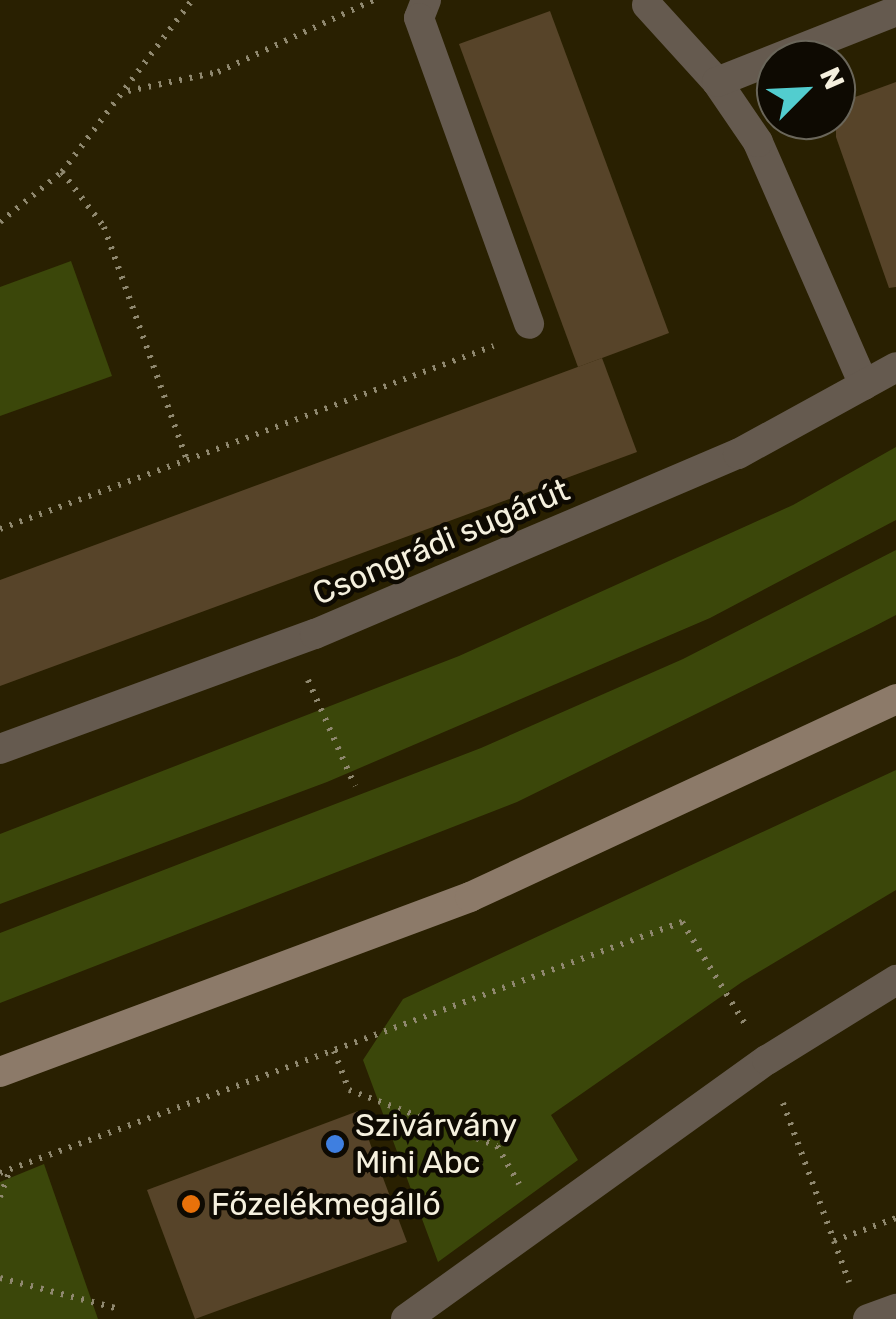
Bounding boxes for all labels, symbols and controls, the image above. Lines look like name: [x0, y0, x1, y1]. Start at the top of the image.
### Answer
north arrow: [756, 40, 856, 140]
text: N: [813, 62, 851, 94]
street label: Csongrádi sugárút: [307, 471, 575, 613]
place label: Szivárvány Mini Abc: [355, 1107, 517, 1182]
marker: Szivárvány Mini Abc: [324, 1133, 346, 1155]
place label: Főzelékmegálló: [211, 1185, 441, 1223]
marker: Főzelékmegálló: [180, 1193, 202, 1215]

